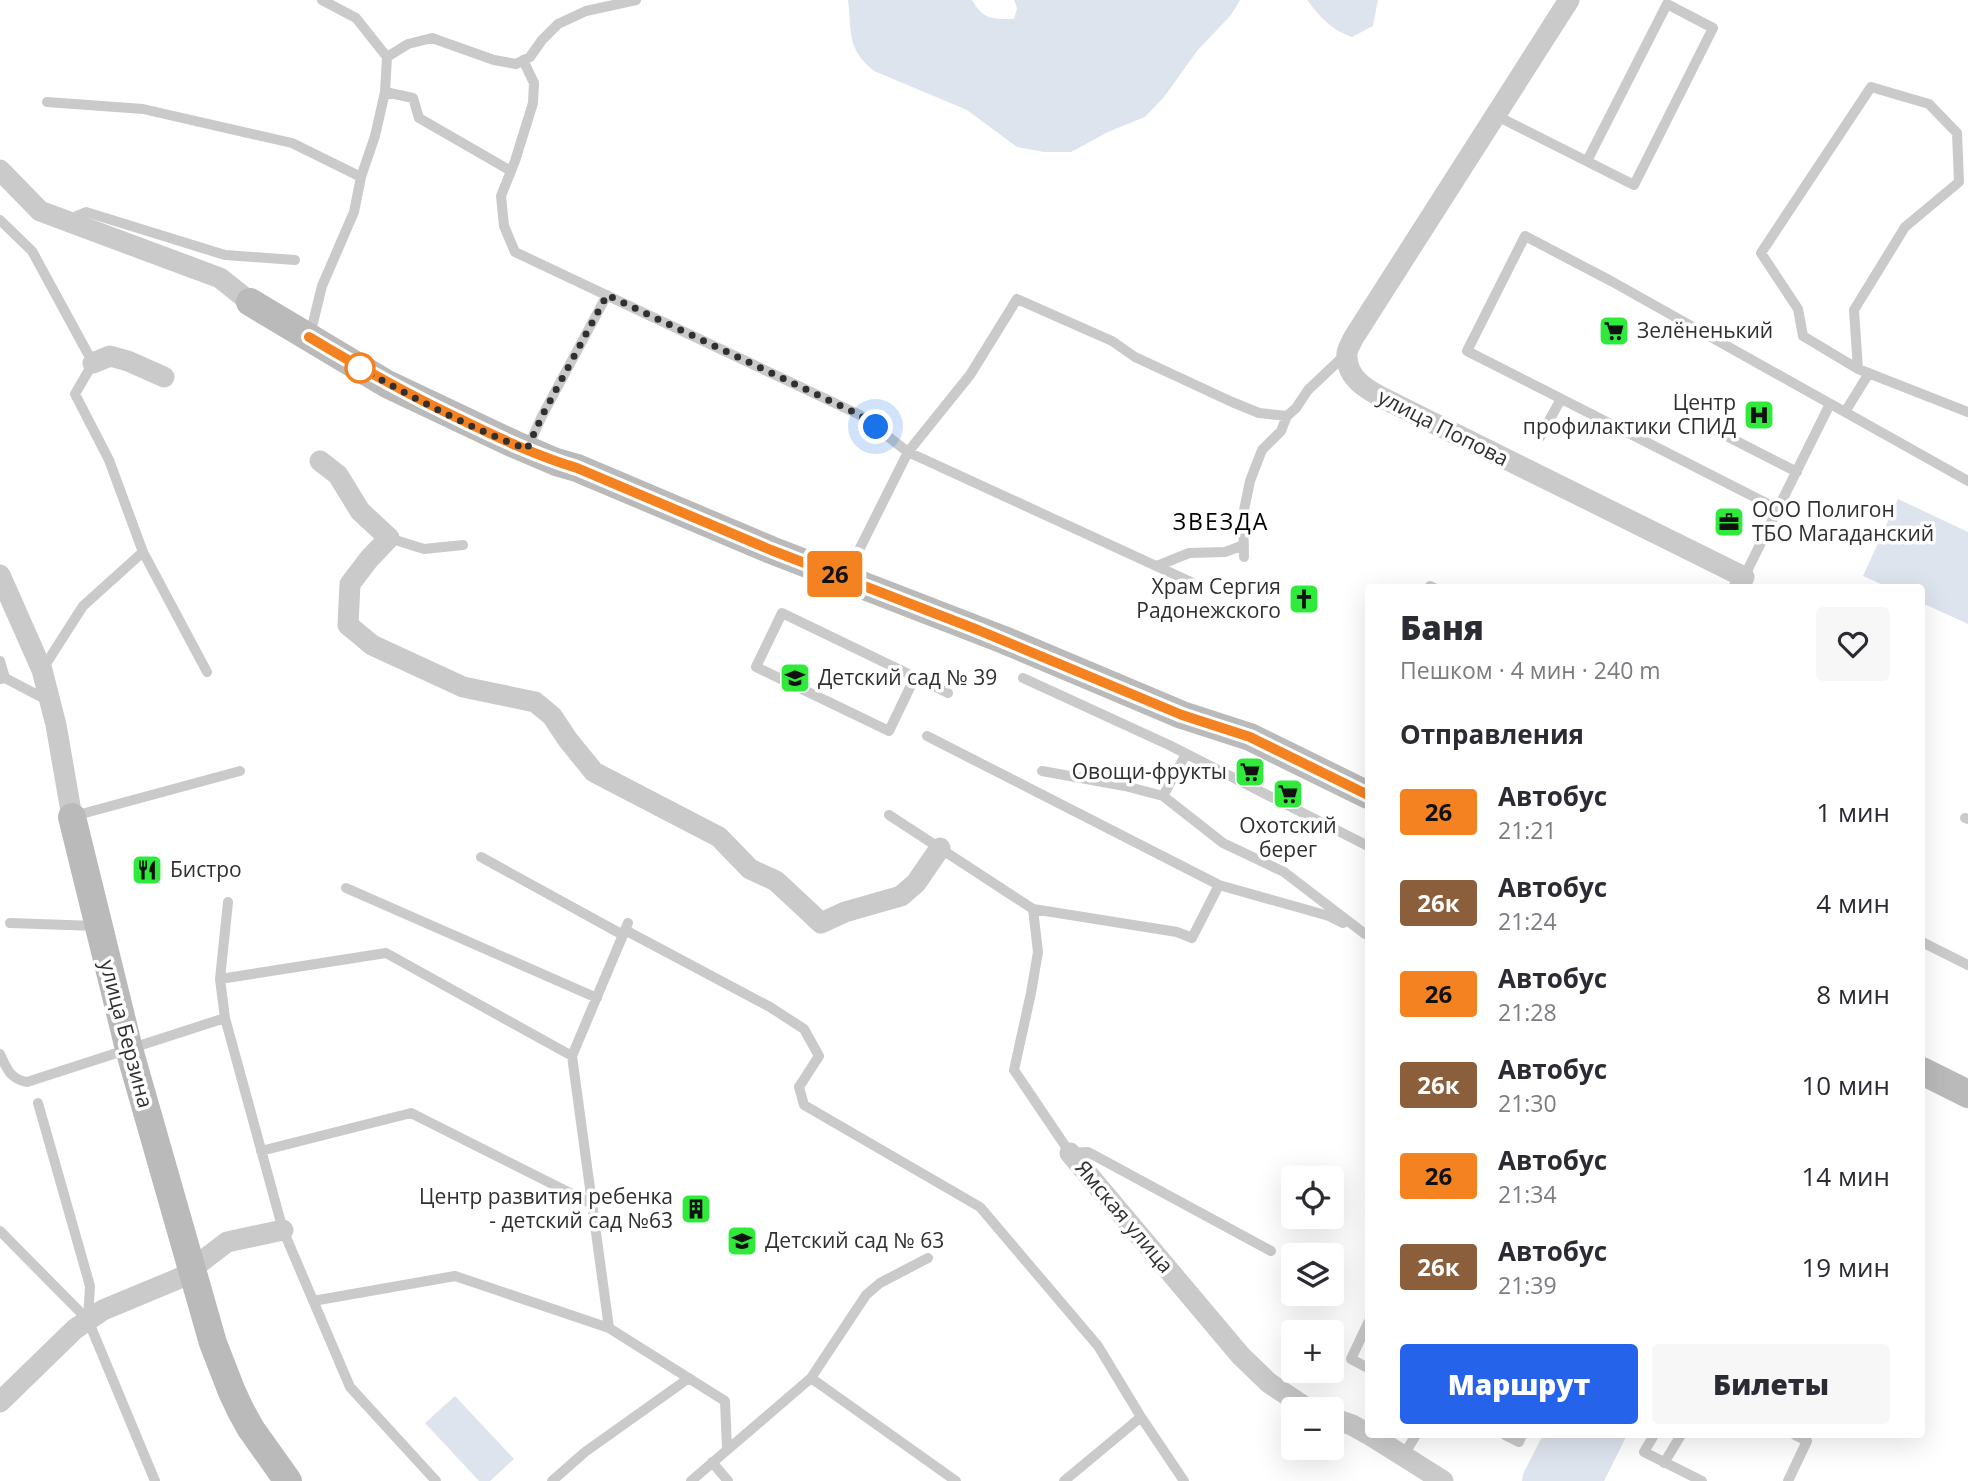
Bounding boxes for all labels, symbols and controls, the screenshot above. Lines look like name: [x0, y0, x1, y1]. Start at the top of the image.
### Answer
supermarket icon: Зелёненький: [1597, 314, 1631, 348]
place label: Зелёненький: [1637, 316, 1773, 344]
unlabelled marker: [345, 353, 375, 383]
street label: улица Попова: [1373, 382, 1514, 472]
place label: Центр профилактики СПИД: [1523, 388, 1736, 440]
hospital icon: Центр профилактики СПИД: [1742, 398, 1776, 432]
your location: [858, 409, 893, 444]
place label: ООО Полигон ТБО Магаданский: [1752, 495, 1934, 547]
district label: ЗВЕЗДА: [1173, 505, 1269, 537]
office icon: ООО Полигон ТБО Магаданский: [1712, 505, 1746, 539]
line badge: 26: [804, 551, 866, 597]
text: 26: [821, 557, 849, 590]
place label: Храм Сергия Радонежского: [1136, 572, 1281, 624]
church icon: Храм Сергия Радонежского: [1287, 582, 1321, 616]
text: Баня: [1400, 605, 1484, 650]
button: heart: [1816, 607, 1890, 681]
text: Пешком · 4 мин · 240 m: [1400, 654, 1661, 686]
school or university icon: Детский сад № 39: [778, 661, 812, 695]
place label: Детский сад № 39: [818, 663, 997, 691]
text: Отправления: [1400, 716, 1584, 752]
supermarket icon: Овощи-фрукты: [1233, 755, 1267, 789]
place label: Овощи-фрукты: [1072, 757, 1227, 785]
supermarket icon: Охотский берег: [1271, 777, 1305, 811]
text: Автобус: [1498, 778, 1607, 814]
text: 1 мин: [1816, 794, 1890, 830]
text: 26: [1425, 795, 1452, 828]
place label: Охотский берег: [1239, 811, 1337, 863]
text: 21:21: [1498, 814, 1557, 846]
restaurant icon: Бистро: [130, 853, 164, 887]
place label: Бистро: [170, 855, 242, 883]
text: Автобус: [1498, 869, 1607, 905]
text: 4 мин: [1816, 885, 1890, 921]
text: 26к: [1417, 886, 1460, 919]
text: 21:24: [1498, 905, 1557, 937]
street label: улица Берзина: [94, 957, 160, 1111]
text: Автобус: [1498, 960, 1607, 996]
text: 8 мин: [1816, 976, 1890, 1012]
text: 26: [1425, 977, 1452, 1010]
text: 21:28: [1498, 996, 1557, 1028]
text: Автобус: [1498, 1051, 1607, 1087]
text: 10 мин: [1801, 1067, 1890, 1103]
text: 26к: [1417, 1068, 1460, 1101]
text: 21:30: [1498, 1087, 1557, 1119]
text: Автобус: [1498, 1142, 1607, 1178]
street label: Ямская улица: [1069, 1154, 1180, 1279]
text: 14 мин: [1801, 1158, 1890, 1194]
text: 26: [1425, 1159, 1452, 1192]
map controls: [1281, 1166, 1344, 1460]
button: locate: [1281, 1166, 1344, 1229]
text: 21:34: [1498, 1178, 1557, 1210]
place label: Центр развития ребенка - детский сад №63: [419, 1182, 673, 1234]
building icon: Центр развития ребенка - детский сад №63: [679, 1192, 713, 1226]
school or university icon: Детский сад № 63: [725, 1224, 759, 1258]
place label: Детский сад № 63: [765, 1226, 944, 1254]
text: Автобус: [1498, 1233, 1607, 1269]
button: layers: [1281, 1243, 1344, 1306]
text: 19 мин: [1801, 1249, 1890, 1285]
text: 26к: [1417, 1250, 1460, 1283]
text: 21:39: [1498, 1269, 1557, 1301]
button: +: [1281, 1320, 1344, 1383]
button: Маршрут: [1400, 1344, 1638, 1424]
button: Билеты: [1652, 1344, 1890, 1424]
button: −: [1281, 1397, 1344, 1460]

